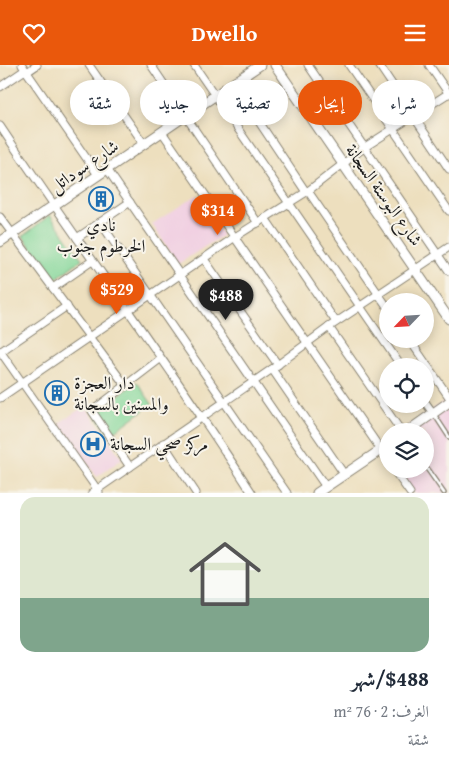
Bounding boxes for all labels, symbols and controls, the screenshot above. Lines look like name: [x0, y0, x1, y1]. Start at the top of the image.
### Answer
text: Dwello: [192, 17, 257, 49]
icon: heart: [20, 19, 48, 47]
icon: menu: [401, 19, 429, 47]
chip: شقة: [70, 80, 130, 125]
chip: جديد: [140, 80, 207, 125]
chip: تصفية: [217, 80, 288, 125]
chip: إيجار: [298, 80, 362, 125]
chip: شراء: [372, 80, 435, 125]
street label: شارع سوداتل: [44, 132, 125, 200]
street label: شارع البوستة السجانة: [337, 138, 430, 253]
building icon: نادي الخرطوم جنوب: [88, 186, 114, 212]
pin: $314: [188, 193, 248, 236]
text: $314: [201, 198, 235, 222]
place label: نادي الخرطوم جنوب: [56, 211, 146, 262]
pin: $529: [87, 273, 147, 315]
text: $529: [100, 277, 134, 301]
pin: $488: [196, 279, 256, 321]
text: $488: [209, 283, 243, 307]
north arrow: [379, 293, 434, 347]
map controls: [379, 293, 434, 478]
button: locate: [379, 358, 434, 413]
place label: دار العجزة والمسنين بالسجانة: [74, 369, 169, 417]
building icon: دار العجزة والمسنين بالسجانة: [44, 380, 70, 406]
button: layers: [379, 423, 434, 478]
place label: مركز صحي السجانة: [110, 430, 208, 461]
hospital icon: مركز صحي السجانة: [80, 431, 106, 457]
icon: home: [180, 529, 270, 619]
text: $488/شهر: [351, 663, 429, 694]
text: الغرف: 2 · 76 m²: [333, 699, 429, 723]
text: شقة: [408, 727, 429, 751]

